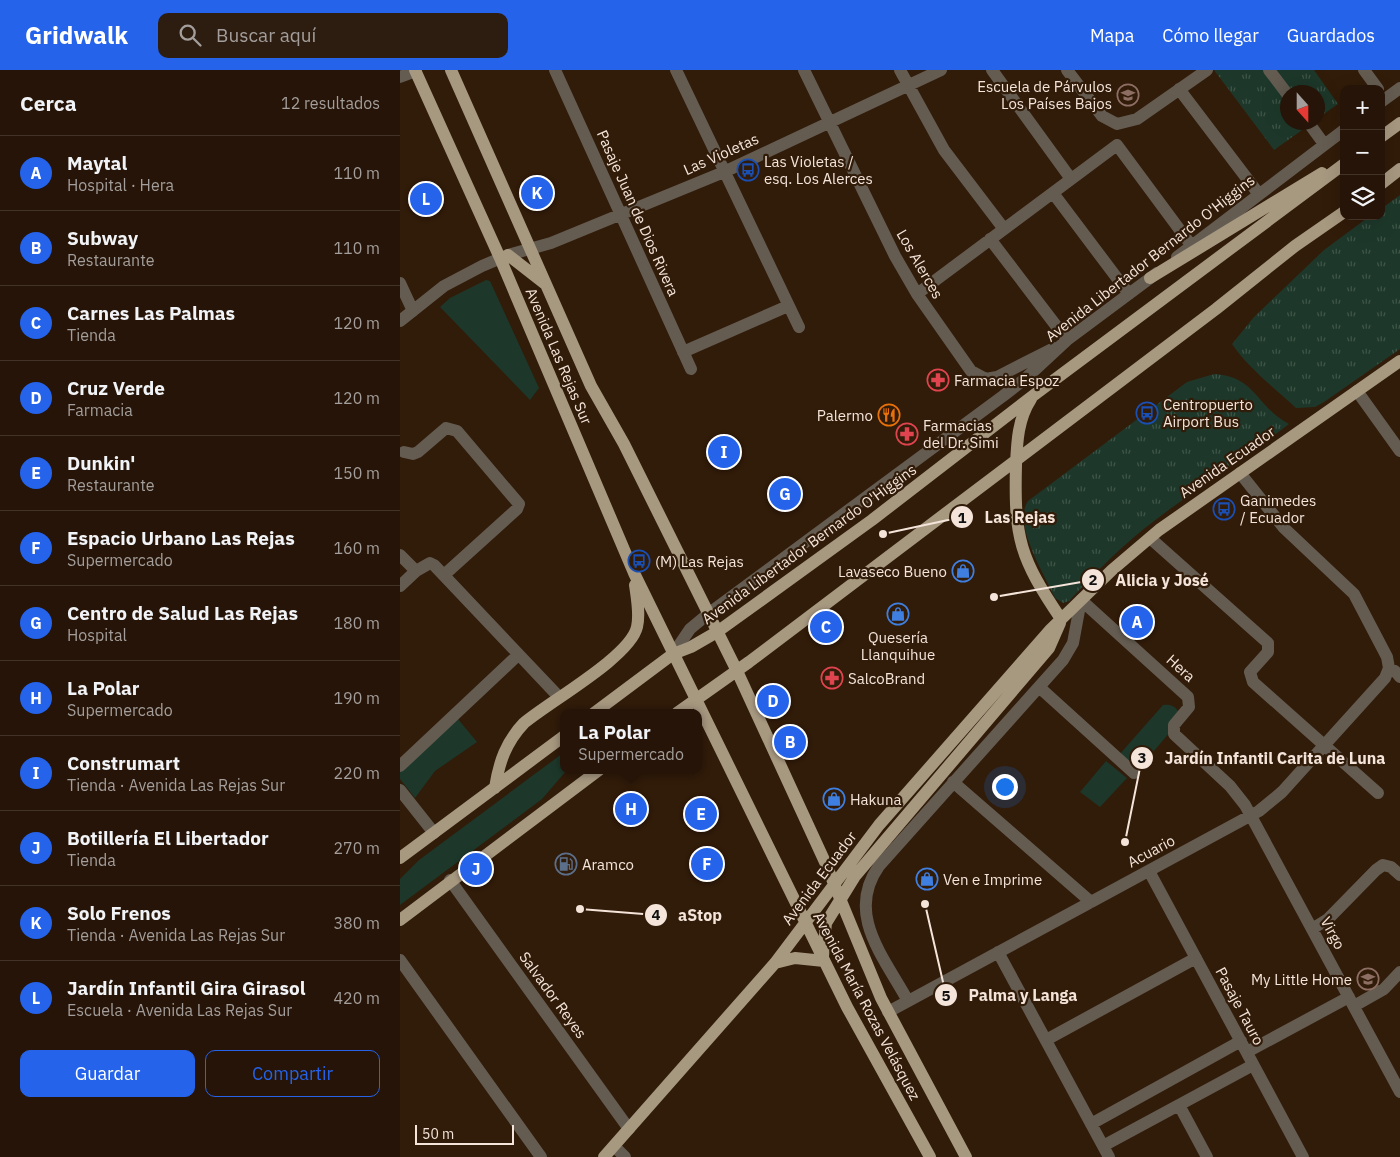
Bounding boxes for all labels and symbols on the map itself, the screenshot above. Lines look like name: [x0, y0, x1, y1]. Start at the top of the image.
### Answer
place label: Escuela de Párvulos Los Países Bajos: [977, 77, 1112, 113]
school or university icon: Escuela de Párvulos Los Países Bajos: [1116, 83, 1140, 107]
north arrow: [1280, 85, 1325, 130]
street label: Pasaje Juan de Dios Rivera: [593, 127, 683, 299]
street label: Las Violetas: [680, 129, 762, 179]
place label: Las Violetas / esq. Los Alerces: [764, 152, 873, 188]
bus stop icon: Las Violetas / esq. Los Alerces: [736, 158, 760, 182]
street label: Avenida Libertador Bernardo O'Higgins: [1041, 170, 1259, 346]
pin: K: [521, 174, 553, 212]
pin: L: [410, 180, 442, 218]
street label: Los Alerces: [893, 226, 947, 302]
street label: Avenida Las Rejas Sur: [522, 285, 597, 428]
pharmacy icon: Farmacia Espoz: [926, 368, 950, 392]
place label: Farmacia Espoz: [954, 371, 1059, 390]
place label: Centropuerto Airport Bus: [1163, 395, 1253, 431]
bus stop icon: Centropuerto Airport Bus: [1135, 401, 1159, 425]
restaurant icon: Palermo: [877, 403, 901, 427]
place label: Palermo: [817, 406, 873, 425]
place label: Farmacias del Dr. Simi: [923, 416, 999, 452]
pharmacy icon: Farmacias del Dr. Simi: [895, 422, 919, 446]
street label: Avenida Ecuador: [1175, 422, 1279, 502]
pin: I: [708, 433, 740, 471]
street label: Avenida Libertador Bernardo O'Higgins: [698, 460, 920, 628]
pin: G: [769, 475, 801, 513]
place label: Ganimedes / Ecuador: [1240, 491, 1316, 527]
bus stop icon: Ganimedes / Ecuador: [1212, 497, 1236, 521]
callout: Las Rejas: [949, 502, 1065, 533]
text: Las Rejas: [985, 507, 1055, 527]
text: 1: [957, 508, 967, 527]
bus stop icon: (M) Las Rejas: [627, 549, 651, 573]
place label: (M) Las Rejas: [655, 552, 744, 571]
shop icon: Lavaseco Bueno: [951, 559, 975, 583]
place label: Lavaseco Bueno: [838, 562, 947, 581]
callout: Alicia y José: [1080, 565, 1218, 596]
text: 2: [1088, 570, 1098, 589]
text: Alicia y José: [1115, 570, 1209, 590]
shop icon: Quesería Llanquihue: [886, 602, 910, 626]
pin: A: [1121, 603, 1153, 641]
pin: C: [810, 608, 842, 646]
place label: Quesería Llanquihue: [861, 628, 935, 664]
street label: Hera: [1163, 650, 1199, 686]
pharmacy icon: SalcoBrand: [820, 666, 844, 690]
place label: SalcoBrand: [848, 669, 925, 688]
pin: D: [757, 682, 789, 720]
pin: B: [774, 723, 806, 761]
callout: Jardín Infantil Carita de Luna: [1129, 742, 1395, 773]
text: 3: [1137, 748, 1147, 767]
text: Jardín Infantil Carita de Luna: [1165, 748, 1385, 768]
your location: [992, 774, 1018, 800]
shop icon: Hakuna: [822, 787, 846, 811]
pin: H: [615, 790, 647, 828]
place label: Hakuna: [850, 790, 901, 809]
pin: E: [685, 795, 717, 833]
street label: Avenida Ecuador: [778, 827, 861, 929]
street label: Acuario: [1124, 831, 1178, 871]
pin: F: [691, 845, 723, 883]
pin: J: [460, 850, 492, 888]
fuel station icon: Aramco: [554, 852, 578, 876]
place label: Aramco: [582, 855, 634, 874]
shop icon: Ven e Imprime: [915, 867, 939, 891]
place label: Ven e Imprime: [943, 870, 1042, 889]
callout: aStop: [643, 900, 732, 931]
text: 4: [651, 905, 661, 924]
text: aStop: [678, 905, 722, 925]
street label: Avenida María Rozas Velásquez: [809, 909, 925, 1103]
street label: Virgo: [1317, 913, 1349, 953]
street label: Salvador Reyes: [515, 948, 591, 1042]
street label: Pasaje Tauro: [1211, 964, 1269, 1048]
school or university icon: My Little Home: [1356, 967, 1380, 991]
place label: My Little Home: [1251, 970, 1352, 989]
callout: Palma y Langa: [934, 980, 1087, 1011]
text: Palma y Langa: [969, 985, 1077, 1005]
text: 5: [941, 986, 951, 1005]
scale bar: [415, 1122, 514, 1145]

